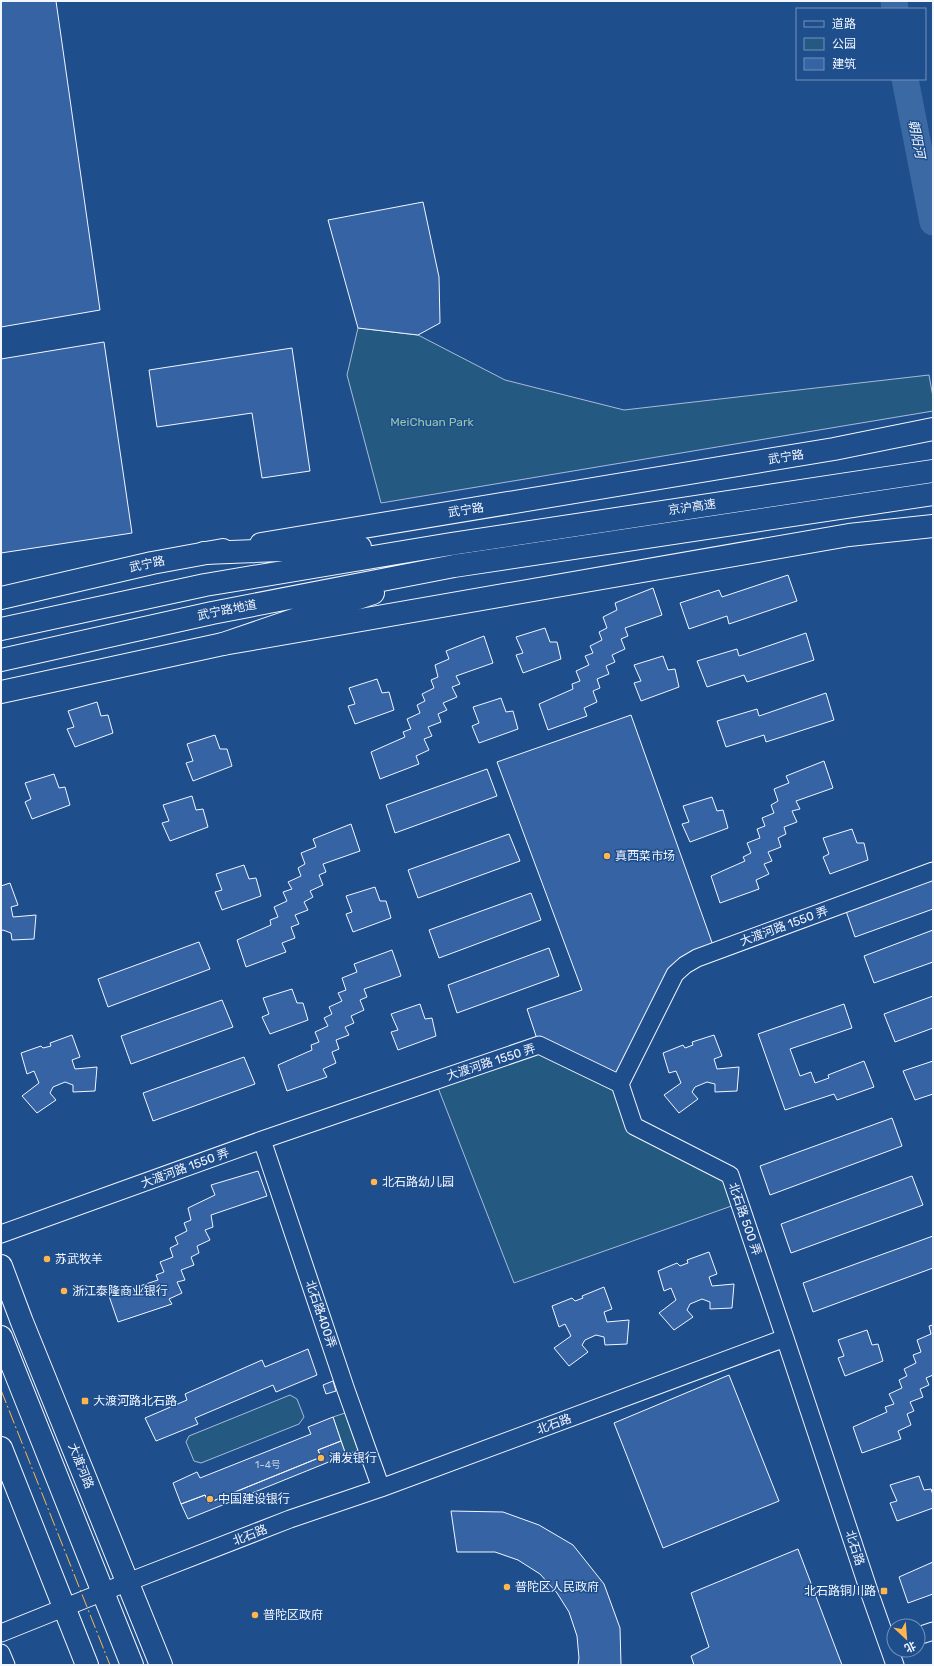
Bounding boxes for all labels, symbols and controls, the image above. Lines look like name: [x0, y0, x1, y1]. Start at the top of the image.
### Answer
legend: [796, 8, 926, 80]
text: 道路: [832, 17, 856, 31]
text: 公园: [832, 37, 856, 51]
text: 建筑: [832, 57, 856, 71]
water label: 朝阳河: [906, 118, 929, 163]
park label: MeiChuan Park: [390, 415, 475, 429]
street label: 武宁路: [767, 447, 805, 467]
street label: 京沪高速: [667, 497, 717, 517]
street label: 武宁路: [447, 500, 485, 520]
street label: 武宁路: [128, 553, 166, 575]
street label: 武宁路地道: [196, 597, 258, 623]
place label: 真西菜市场: [615, 849, 675, 863]
marker: 真西菜市场: [602, 851, 612, 861]
street label: 大渡河路 1550 弄: [738, 904, 830, 948]
street label: 大渡河路 1550 弄: [445, 1041, 537, 1083]
street label: 大渡河路 1550 弄: [139, 1146, 231, 1190]
place label: 北石路幼儿园: [382, 1175, 454, 1189]
marker: 北石路幼儿园: [369, 1177, 379, 1187]
street label: 北石路 500 弄: [726, 1181, 764, 1257]
place label: 苏武牧羊: [55, 1252, 103, 1266]
marker: 苏武牧羊: [42, 1254, 52, 1264]
street label: 北石路400弄: [303, 1278, 339, 1350]
place label: 浙江泰隆商业银行: [72, 1284, 168, 1298]
marker: 浙江泰隆商业银行: [59, 1286, 69, 1296]
place label: 大渡河路北石路: [93, 1394, 177, 1408]
marker: 大渡河路北石路: [80, 1396, 90, 1406]
street label: 北石路: [535, 1411, 573, 1437]
street label: 大渡河路: [66, 1441, 96, 1491]
place label: 浦发银行: [329, 1451, 377, 1465]
marker: 浦发银行: [316, 1453, 326, 1463]
house number: 1~4号: [255, 1459, 281, 1471]
place label: 中国建设银行: [218, 1492, 290, 1506]
marker: 中国建设银行: [205, 1494, 215, 1504]
street label: 北石路: [231, 1522, 269, 1548]
street label: 北石路: [843, 1529, 867, 1567]
place label: 普陀区人民政府: [515, 1580, 599, 1594]
marker: 普陀区人民政府: [502, 1582, 512, 1592]
place label: 北石路铜川路: [804, 1584, 876, 1598]
marker: 北石路铜川路: [879, 1586, 889, 1596]
place label: 普陀区政府: [263, 1608, 323, 1622]
marker: 普陀区政府: [250, 1610, 260, 1620]
north arrow: [886, 1618, 926, 1658]
text: 北: [902, 1638, 918, 1655]

